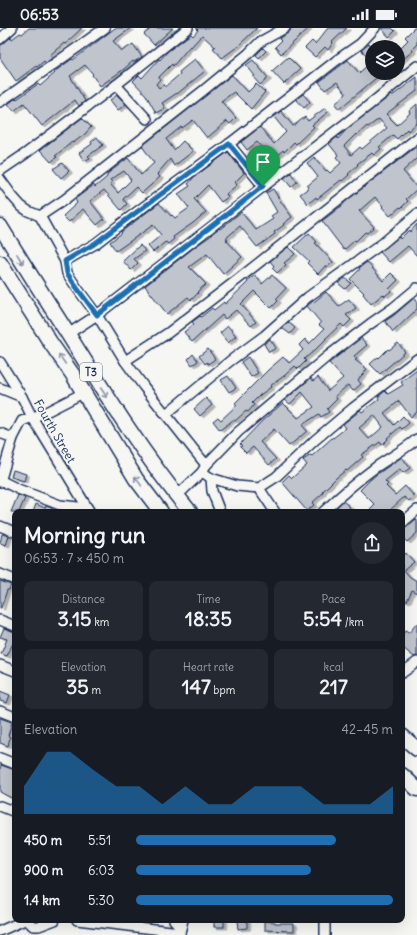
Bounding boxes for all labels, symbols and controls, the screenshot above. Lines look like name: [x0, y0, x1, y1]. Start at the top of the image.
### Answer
text: 06:53: [20, 5, 59, 24]
map controls: [365, 40, 405, 80]
button: layers: [365, 40, 405, 80]
pin: [246, 145, 280, 186]
icon: arrive: [252, 151, 274, 173]
one-way arrow: [17, 253, 25, 265]
one-way arrow: [57, 353, 66, 364]
road number: T3: [80, 363, 102, 381]
one-way arrow: [101, 387, 109, 399]
street label: Fourth Street: [31, 397, 79, 465]
one-way arrow: [134, 475, 142, 486]
text: Morning run: [24, 521, 146, 549]
button: share: [351, 522, 393, 564]
text: 06:53 · 7 × 450 m: [24, 550, 124, 567]
text: Distance: [62, 592, 105, 606]
text: Time: [197, 592, 220, 606]
text: Pace: [322, 592, 345, 606]
text: 3.15: [57, 606, 92, 631]
text: 18:35: [185, 606, 232, 631]
text: 5:54: [303, 606, 342, 631]
text: km: [92, 615, 110, 629]
text: /km: [342, 615, 364, 629]
text: Elevation: [61, 660, 106, 674]
text: Heart rate: [183, 660, 234, 674]
text: kcal: [324, 660, 343, 674]
text: 35: [66, 674, 89, 699]
text: 147: [182, 674, 211, 699]
text: 217: [319, 674, 348, 699]
text: m: [89, 683, 101, 697]
text: bpm: [211, 683, 235, 697]
text: Elevation: [24, 721, 77, 738]
text: 42–45 m: [341, 721, 393, 738]
text: 450 m: [24, 832, 62, 849]
text: 5:51: [88, 832, 111, 849]
text: 900 m: [24, 862, 63, 879]
text: 6:03: [88, 862, 114, 879]
text: 1.4 km: [24, 892, 60, 909]
text: 5:30: [88, 892, 114, 909]

